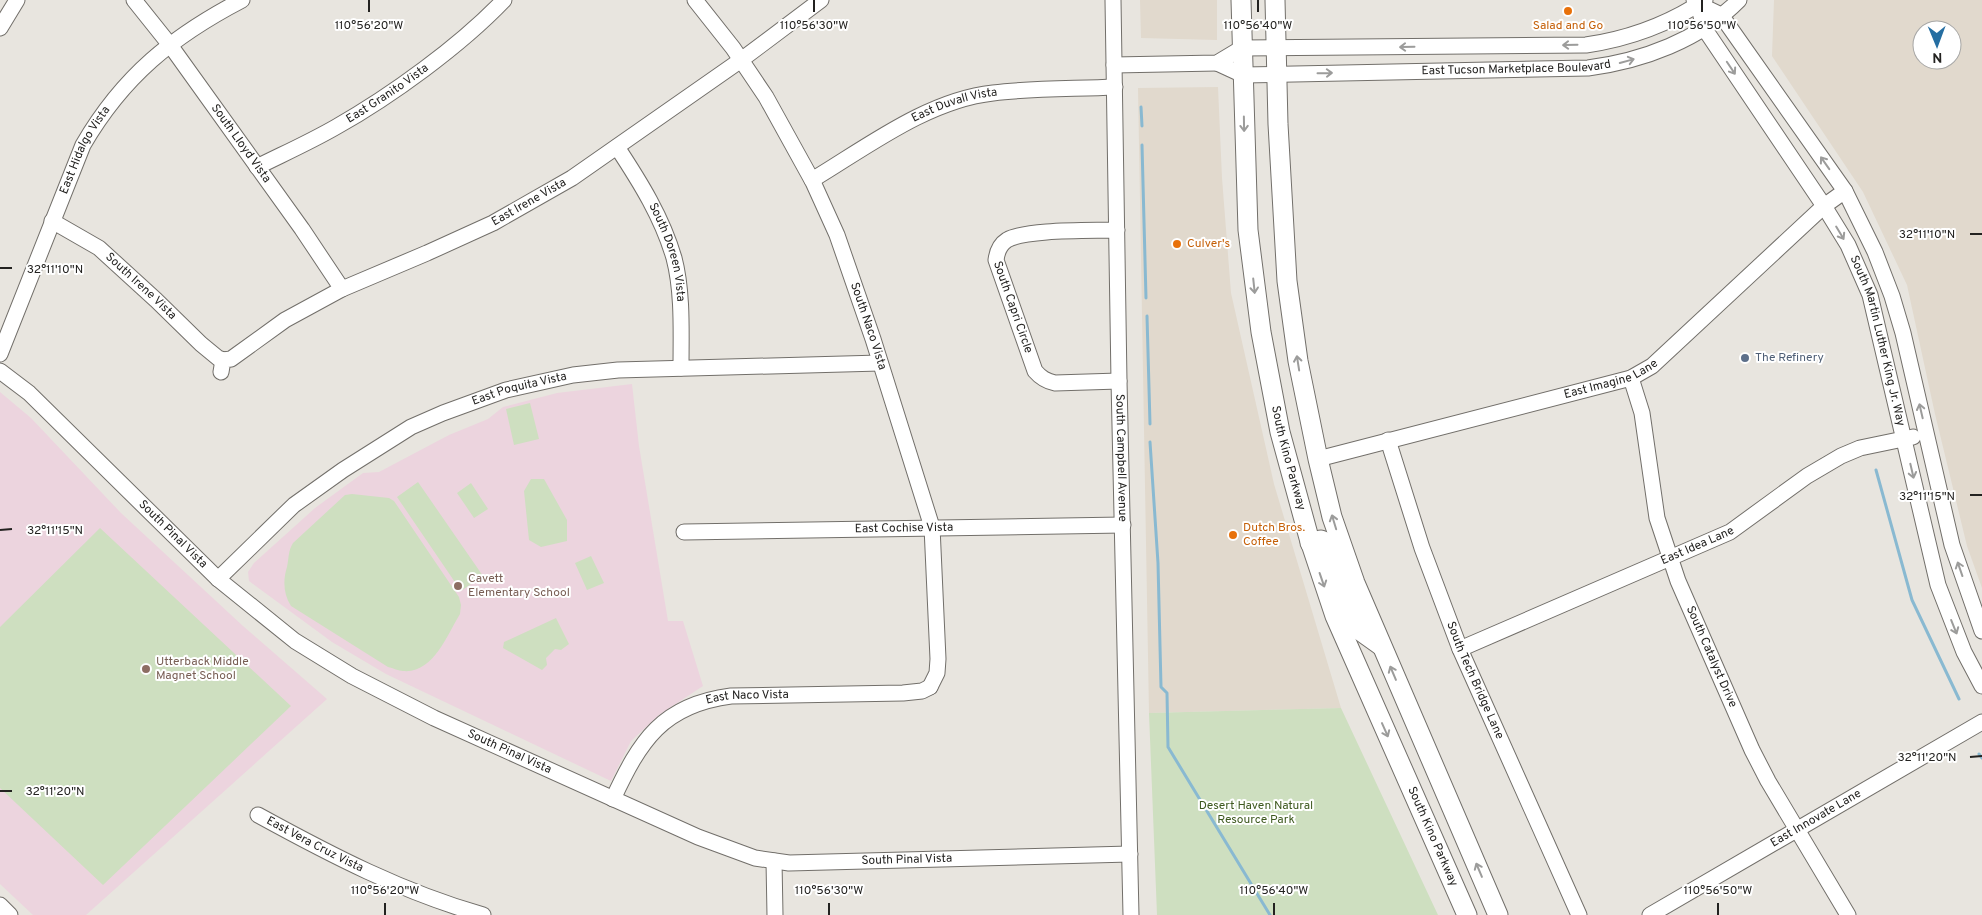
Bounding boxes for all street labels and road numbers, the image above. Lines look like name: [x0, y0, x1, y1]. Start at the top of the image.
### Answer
street label: East Tucson Marketplace Boulevard: [1421, 56, 1612, 79]
street label: East Granito Vista: [343, 60, 432, 127]
street label: East Duvall Vista: [909, 85, 998, 127]
street label: South Lloyd Vista: [207, 101, 274, 186]
street label: East Hidalgo Vista: [56, 103, 114, 197]
street label: East Irene Vista: [489, 175, 569, 230]
street label: South Doreen Vista: [644, 200, 688, 302]
street label: South Irene Vista: [102, 250, 180, 323]
street label: South Martin Luther King Jr. Way: [1846, 253, 1909, 428]
street label: South Capri Circle: [989, 259, 1036, 356]
street label: South Naco Vista: [846, 280, 890, 372]
street label: East Imagine Lane: [1562, 356, 1662, 403]
street label: East Poquita Vista: [470, 369, 568, 410]
street label: South Campbell Avenue: [1111, 394, 1130, 522]
street label: South Kino Parkway: [1267, 404, 1309, 512]
street label: South Pinal Vista: [135, 497, 211, 572]
street label: East Cochise Vista: [855, 520, 953, 537]
street label: East Idea Lane: [1658, 523, 1738, 569]
street label: South Catalyst Drive: [1682, 603, 1741, 710]
street label: South Tech Bridge Lane: [1442, 619, 1507, 742]
street label: East Naco Vista: [704, 687, 789, 709]
street label: South Pinal Vista: [465, 726, 554, 778]
street label: South Kino Parkway: [1403, 784, 1461, 889]
street label: East Innovate Lane: [1768, 786, 1864, 851]
street label: East Vera Cruz Vista: [263, 813, 366, 876]
street label: South Pinal Vista: [861, 851, 952, 869]

